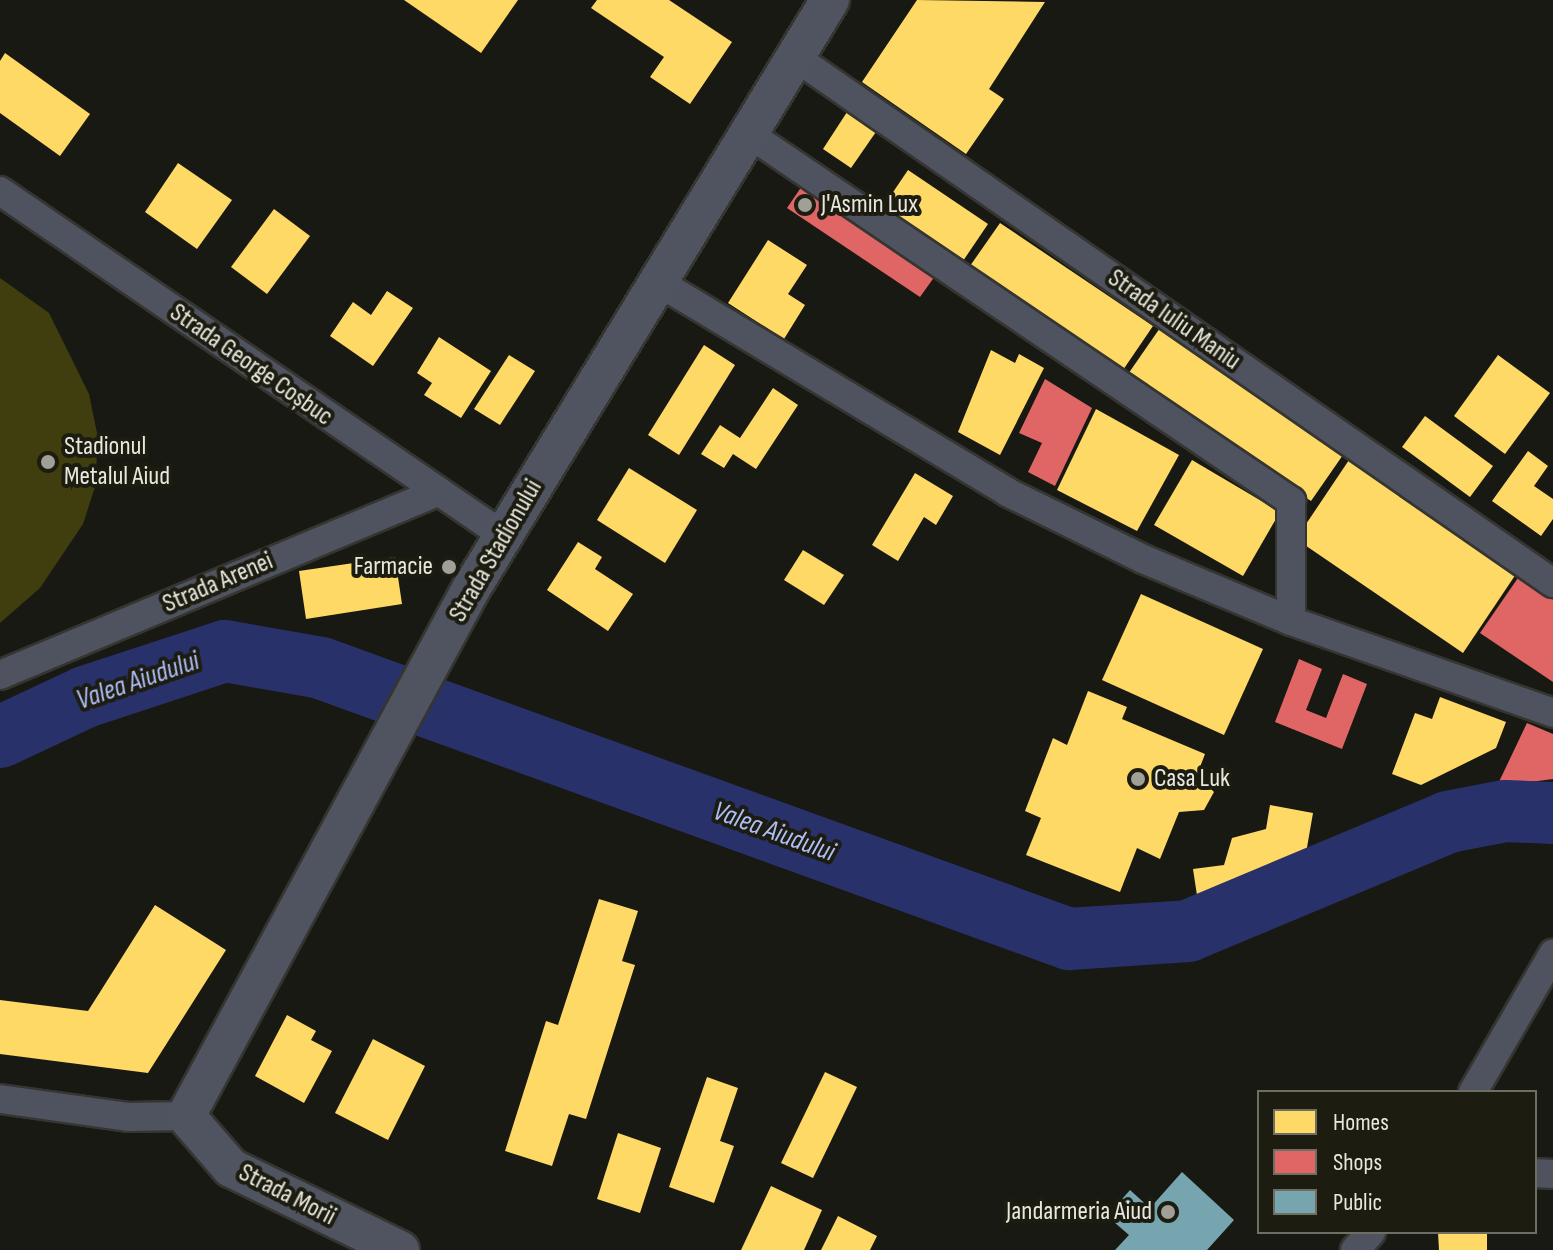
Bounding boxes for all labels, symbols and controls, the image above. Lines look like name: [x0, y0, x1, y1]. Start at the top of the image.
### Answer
place label: J'Asmin Lux: [821, 189, 918, 221]
marker: J'Asmin Lux: [796, 196, 814, 214]
street label: Strada Iuliu Maniu: [1102, 263, 1246, 377]
street label: Strada George Coșbuc: [164, 297, 338, 433]
place label: Stadionul Metalul Aiud: [64, 431, 170, 492]
marker: Stadionul Metalul Aiud: [39, 453, 57, 471]
street label: Strada Stadionului: [443, 474, 549, 628]
street label: Strada Arenei: [158, 546, 278, 620]
place label: Farmacie: [354, 551, 433, 583]
marker: Farmacie: [440, 558, 458, 576]
water label: Valea Aiudului: [72, 644, 204, 718]
place label: Casa Luk: [1154, 763, 1230, 795]
marker: Casa Luk: [1129, 770, 1147, 788]
water label: Valea Aiudului: [708, 794, 840, 870]
legend: [1257, 1090, 1537, 1234]
text: Homes: [1333, 1108, 1389, 1137]
text: Shops: [1333, 1148, 1382, 1177]
street label: Strada Morii: [233, 1157, 341, 1233]
text: Public: [1333, 1188, 1382, 1217]
place label: Jandarmeria Aiud: [1006, 1196, 1152, 1228]
marker: Jandarmeria Aiud: [1159, 1203, 1177, 1221]

